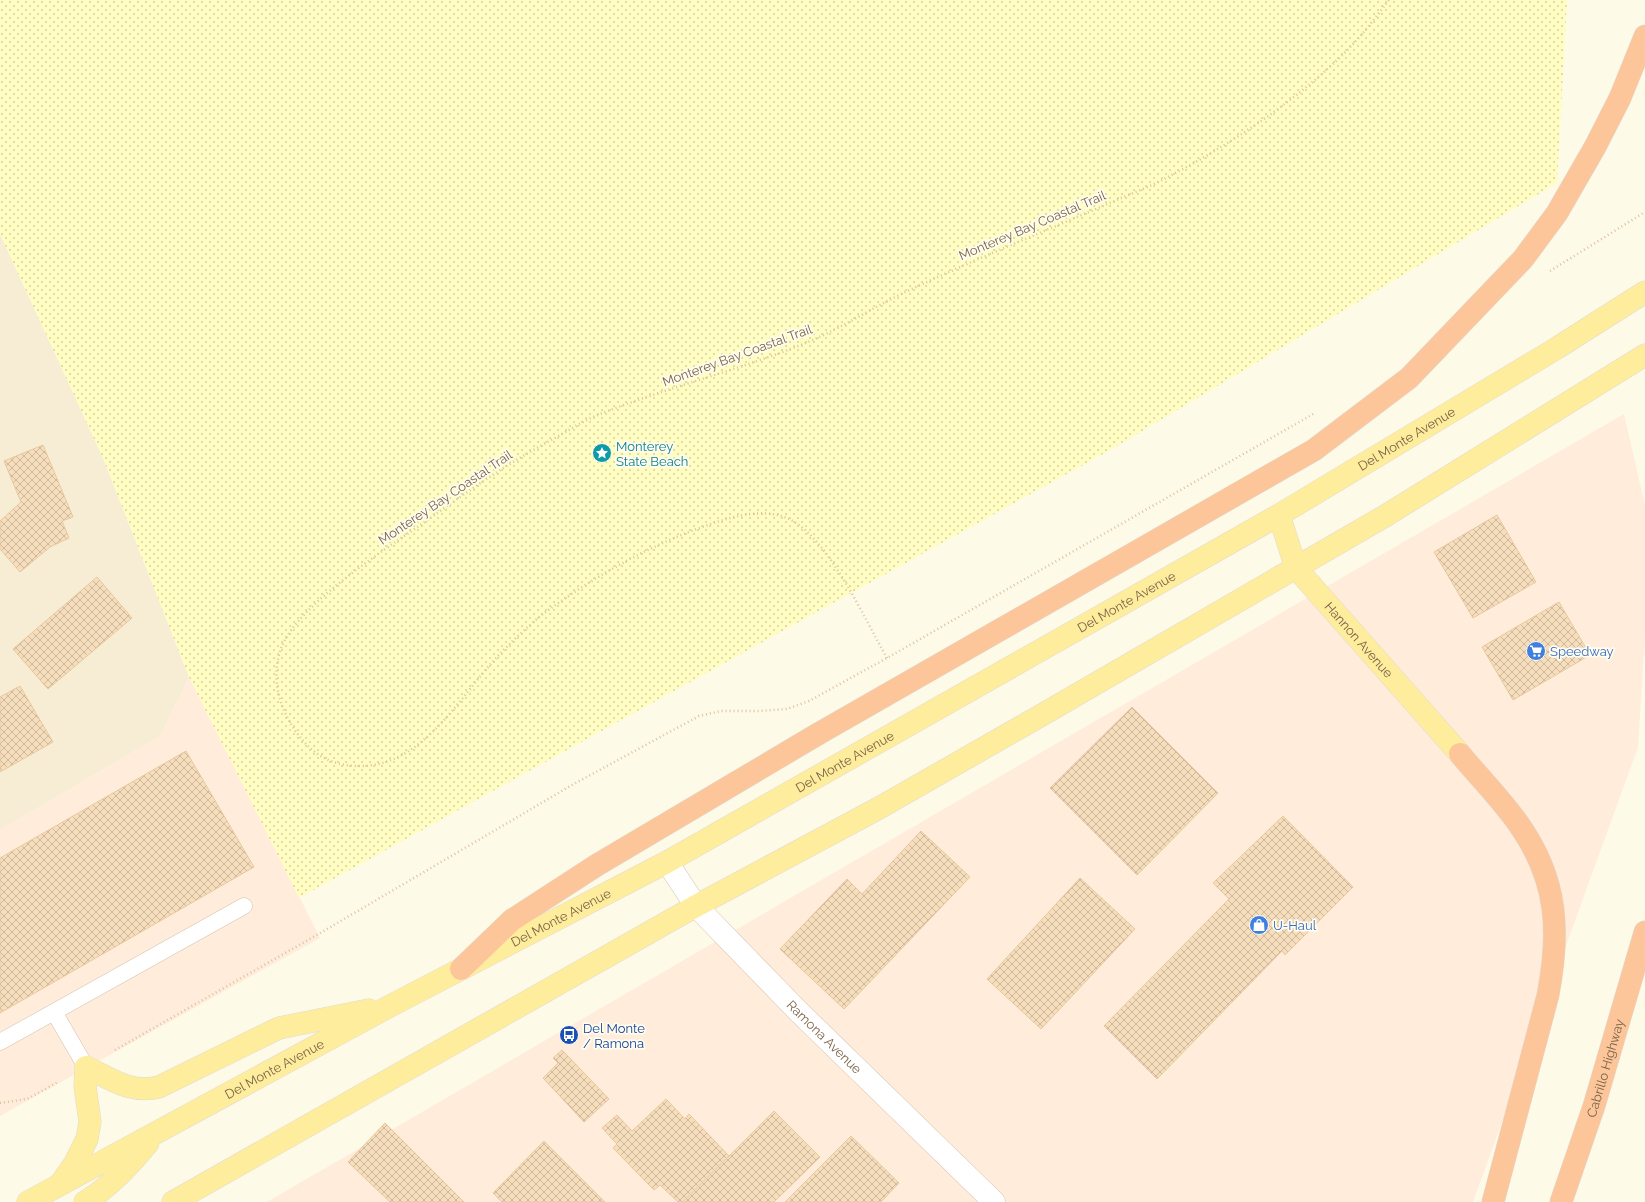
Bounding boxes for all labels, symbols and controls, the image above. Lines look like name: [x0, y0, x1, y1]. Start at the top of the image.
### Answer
street label: Monterey Bay Coastal Trail: [957, 187, 1108, 263]
street label: Monterey Bay Coastal Trail: [660, 321, 814, 390]
street label: Del Monte Avenue: [1355, 404, 1458, 474]
place label: Monterey State Beach: [616, 439, 688, 469]
place icon: Monterey State Beach: [591, 442, 613, 464]
street label: Monterey Bay Coastal Trail: [376, 447, 515, 548]
street label: Del Monte Avenue: [1075, 568, 1179, 636]
street label: Hannon Avenue: [1321, 599, 1396, 681]
supermarket icon: Speedway: [1525, 640, 1547, 662]
place label: Speedway: [1550, 644, 1614, 659]
street label: Del Monte Avenue: [793, 728, 897, 796]
street label: Del Monte Avenue: [508, 885, 614, 950]
shop icon: U-Haul: [1248, 914, 1270, 936]
place label: U-Haul: [1273, 918, 1317, 933]
street label: Ramona Avenue: [784, 997, 865, 1077]
street label: Cabrillo Highway: [1584, 1017, 1627, 1119]
place label: Del Monte / Ramona: [583, 1021, 645, 1051]
bus stop icon: Del Monte / Ramona: [558, 1024, 580, 1046]
street label: Del Monte Avenue: [222, 1036, 327, 1102]

